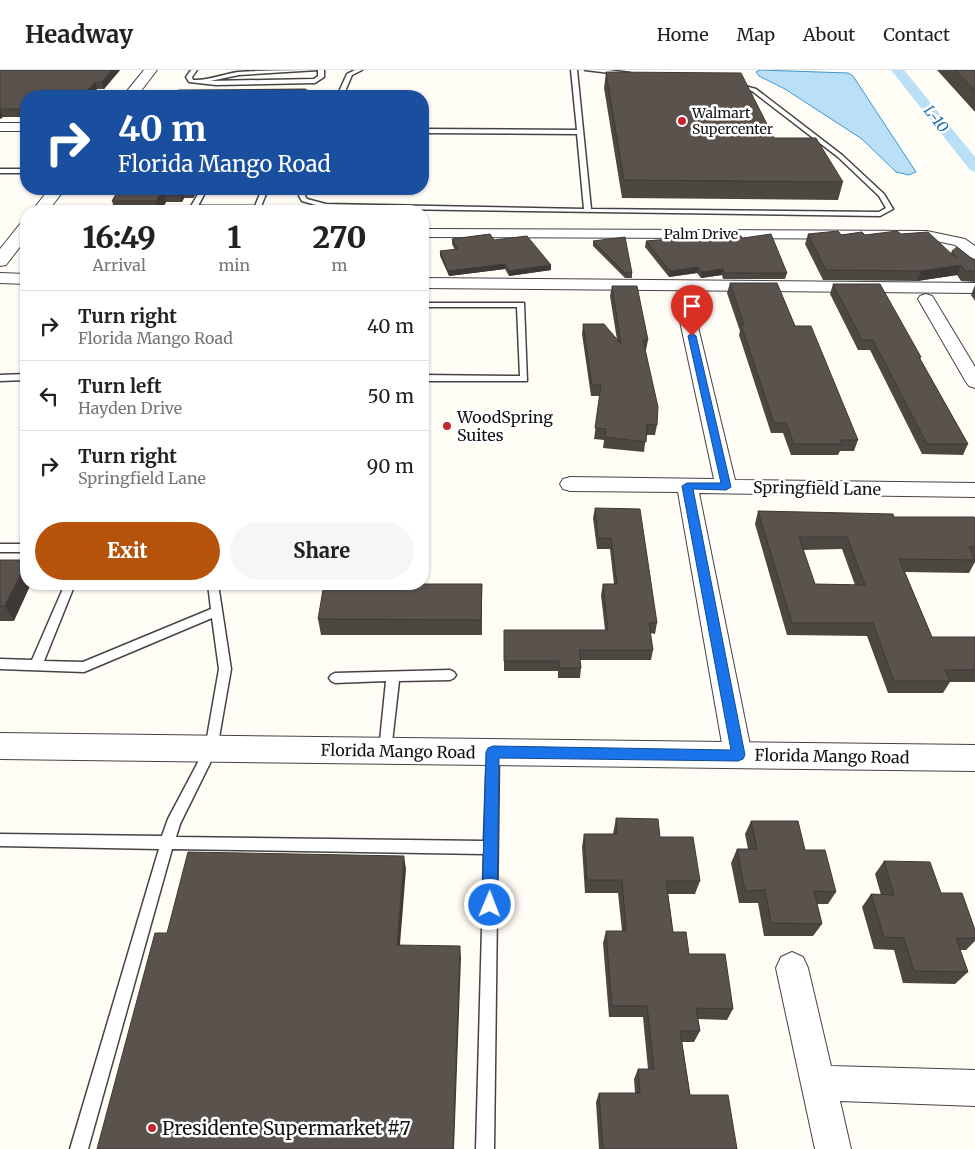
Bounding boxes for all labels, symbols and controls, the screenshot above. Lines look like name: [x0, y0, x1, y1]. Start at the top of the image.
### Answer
text: Headway: [25, 19, 133, 50]
text: Home: [657, 23, 709, 46]
text: Map: [737, 23, 775, 46]
text: About: [803, 23, 855, 46]
text: Contact: [883, 23, 950, 46]
water label: L-10: [920, 101, 953, 136]
place label: Walmart Supercenter: [691, 104, 773, 138]
text: 40 m: [118, 107, 206, 151]
icon: right: [35, 110, 100, 175]
marker: Walmart Supercenter: [676, 115, 688, 127]
text: Florida Mango Road: [118, 150, 331, 178]
text: 16:49: [82, 218, 156, 256]
text: 1: [227, 218, 241, 256]
text: 270: [313, 218, 367, 256]
street label: Palm Drive: [664, 225, 738, 243]
text: Arrival: [93, 255, 146, 275]
text: min: [218, 255, 250, 275]
text: m: [332, 255, 347, 275]
pin: [671, 285, 713, 336]
icon: arrive: [678, 292, 706, 320]
text: Turn right: [78, 304, 177, 328]
icon: right: [35, 312, 63, 340]
text: 40 m: [367, 314, 414, 338]
text: Florida Mango Road: [78, 328, 233, 348]
text: Turn left: [78, 374, 162, 398]
icon: left: [35, 382, 63, 410]
text: 50 m: [368, 384, 414, 408]
text: Hayden Drive: [78, 398, 182, 418]
place label: WoodSpring Suites: [456, 407, 553, 445]
marker: WoodSpring Suites: [441, 420, 453, 432]
text: Turn right: [78, 444, 177, 468]
icon: right: [35, 452, 63, 480]
text: 90 m: [367, 454, 414, 478]
text: Springfield Lane: [78, 468, 206, 488]
street label: Springfield Lane: [753, 477, 881, 499]
button: Exit: [35, 522, 220, 580]
button: Share: [230, 522, 414, 580]
street label: Florida Mango Road: [320, 740, 476, 762]
street label: Florida Mango Road: [754, 745, 910, 767]
position arrow: [463, 878, 515, 930]
place label: Presidente Supermarket #7: [162, 1116, 411, 1140]
marker: Presidente Supermarket #7: [146, 1122, 158, 1134]

